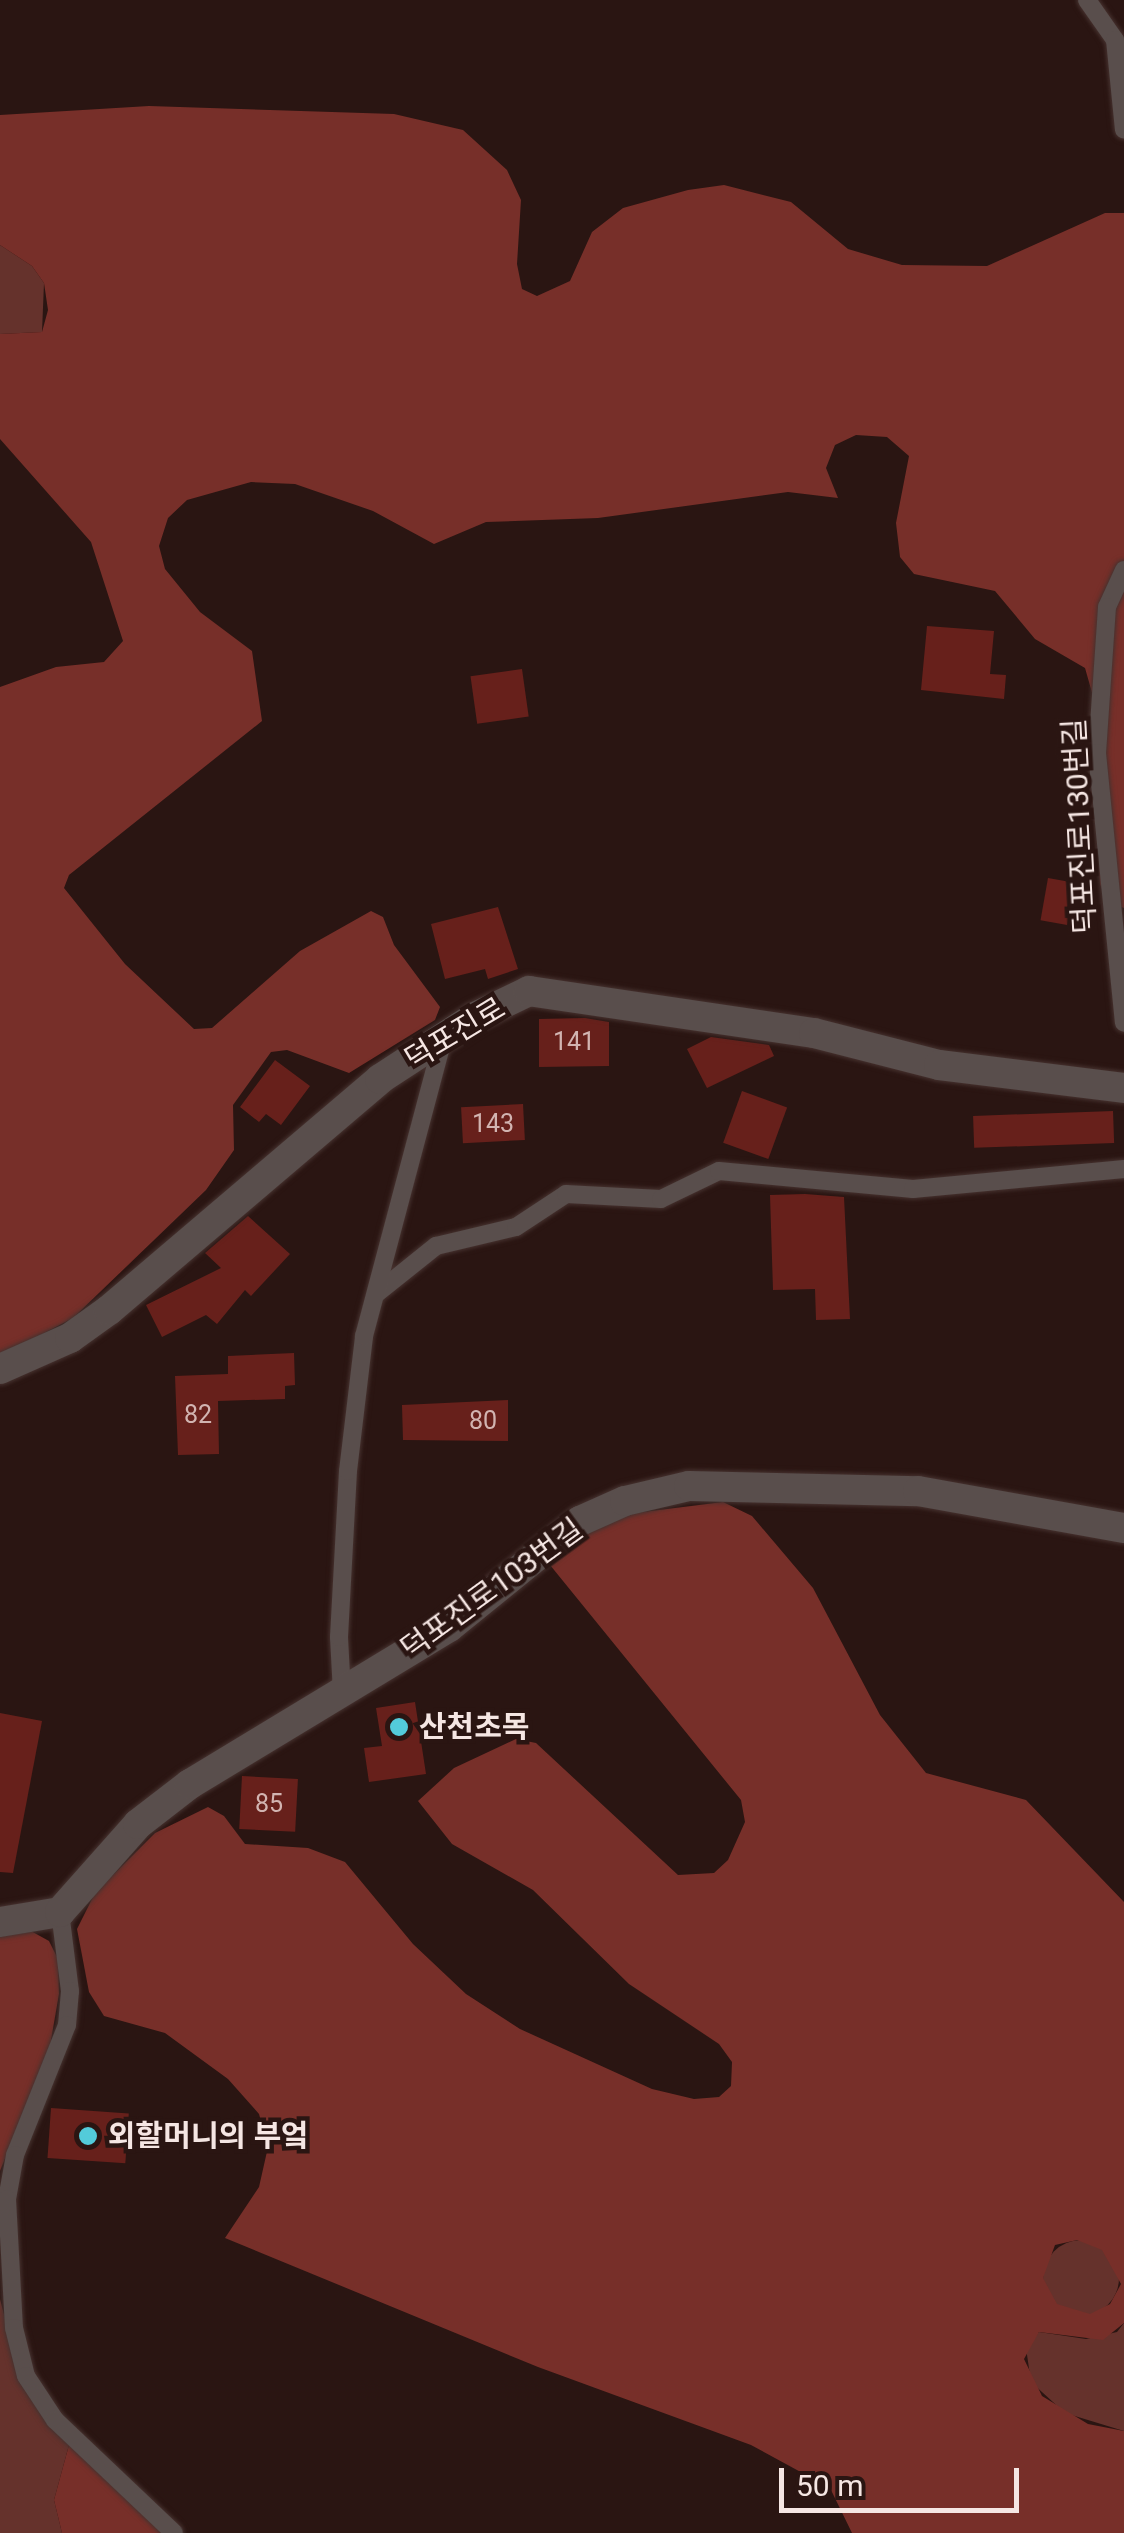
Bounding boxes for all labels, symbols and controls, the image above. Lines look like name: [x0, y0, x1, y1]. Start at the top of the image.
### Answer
street label: 덕포진로130번길: [1056, 717, 1104, 935]
street label: 덕포진로: [398, 990, 512, 1078]
house number: 141: [553, 1027, 595, 1057]
house number: 143: [472, 1109, 514, 1139]
house number: 82: [184, 1400, 212, 1430]
house number: 80: [469, 1406, 497, 1436]
street label: 덕포진로103번길: [394, 1511, 590, 1667]
place label: 산천초목: [419, 1709, 529, 1745]
marker: 산천초목: [388, 1716, 410, 1738]
house number: 85: [255, 1789, 283, 1819]
place label: 외할머니의 부엌: [108, 2118, 309, 2154]
marker: 외할머니의 부엌: [77, 2125, 99, 2147]
scale bar: [784, 2448, 1024, 2510]
text: 50 m: [796, 2468, 863, 2503]

